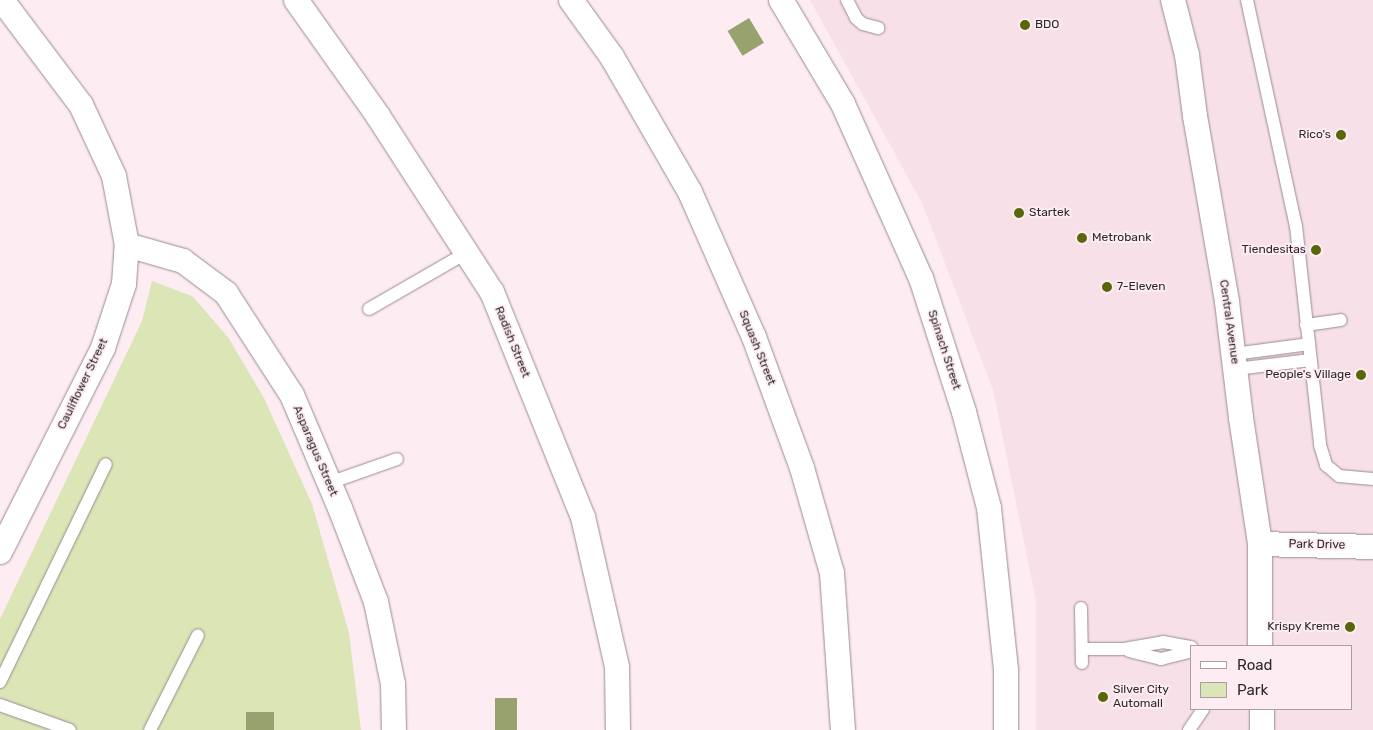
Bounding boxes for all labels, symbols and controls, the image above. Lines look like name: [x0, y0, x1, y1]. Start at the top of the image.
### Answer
place label: BDO: [1035, 18, 1059, 32]
marker: BDO: [1019, 19, 1031, 31]
place label: Rico's: [1299, 128, 1331, 142]
marker: Rico's: [1335, 129, 1347, 141]
place label: Startek: [1029, 206, 1070, 220]
marker: Startek: [1013, 207, 1025, 219]
place label: Metrobank: [1092, 231, 1151, 245]
marker: Metrobank: [1076, 232, 1088, 244]
place label: Tiendesitas: [1242, 243, 1306, 257]
marker: Tiendesitas: [1310, 244, 1322, 256]
street label: Central Avenue: [1216, 279, 1242, 365]
place label: 7-Eleven: [1117, 280, 1166, 294]
marker: 7-Eleven: [1101, 281, 1113, 293]
street label: Radish Street: [491, 304, 533, 380]
street label: Squash Street: [735, 308, 779, 388]
street label: Spinach Street: [924, 308, 964, 392]
street label: Cauliflower Street: [55, 336, 111, 432]
place label: People's Village: [1265, 368, 1351, 382]
marker: People's Village: [1355, 369, 1367, 381]
street label: Asparagus Street: [289, 403, 341, 499]
street label: Park Drive: [1288, 537, 1346, 553]
place label: Krispy Kreme: [1267, 620, 1340, 634]
marker: Krispy Kreme: [1344, 621, 1356, 633]
legend: [1190, 645, 1353, 710]
text: Road: [1237, 656, 1273, 674]
text: Park: [1237, 681, 1268, 699]
place label: Silver City Automall: [1113, 683, 1169, 711]
marker: Silver City Automall: [1097, 691, 1109, 703]

